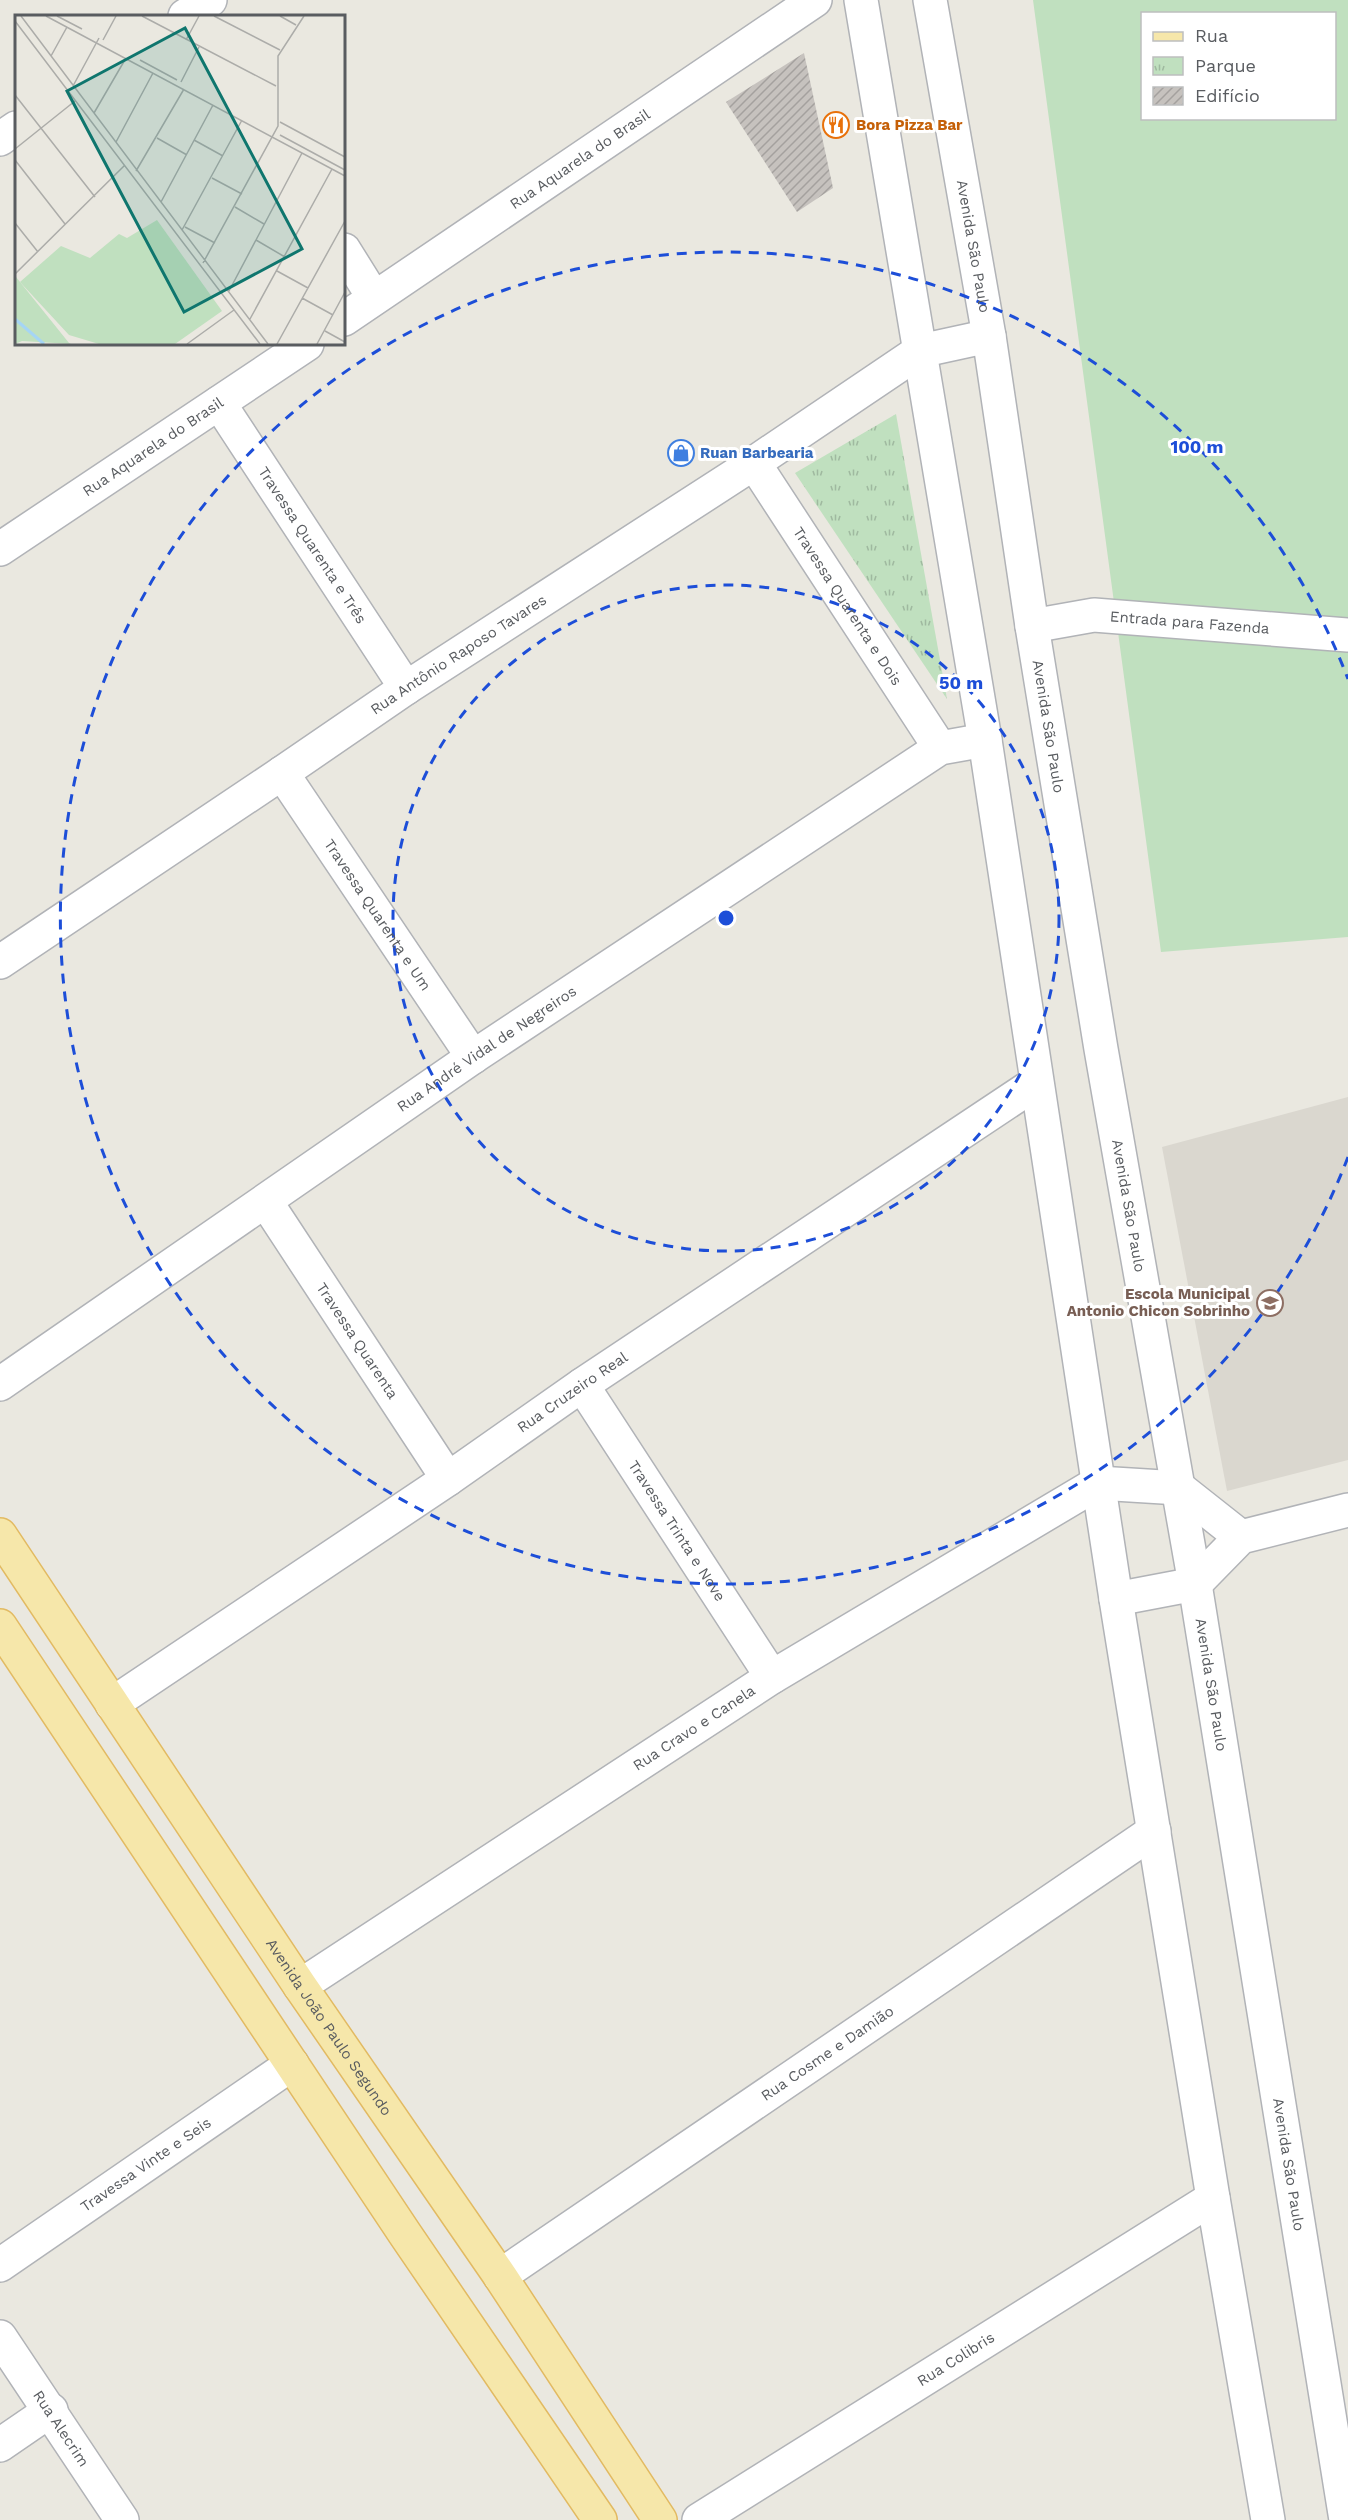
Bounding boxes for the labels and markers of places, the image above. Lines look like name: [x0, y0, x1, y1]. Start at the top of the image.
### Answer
restaurant icon: Bora Pizza Bar: [821, 110, 851, 140]
place label: Bora Pizza Bar: [856, 116, 963, 134]
shop icon: Ruan Barbearia: [666, 438, 696, 468]
place label: Ruan Barbearia: [700, 444, 814, 462]
centre of rings: [716, 908, 736, 928]
place label: Escola Municipal Antonio Chicon Sobrinho: [1067, 1285, 1250, 1320]
school or university icon: Escola Municipal Antonio Chicon Sobrinho: [1255, 1288, 1285, 1318]

